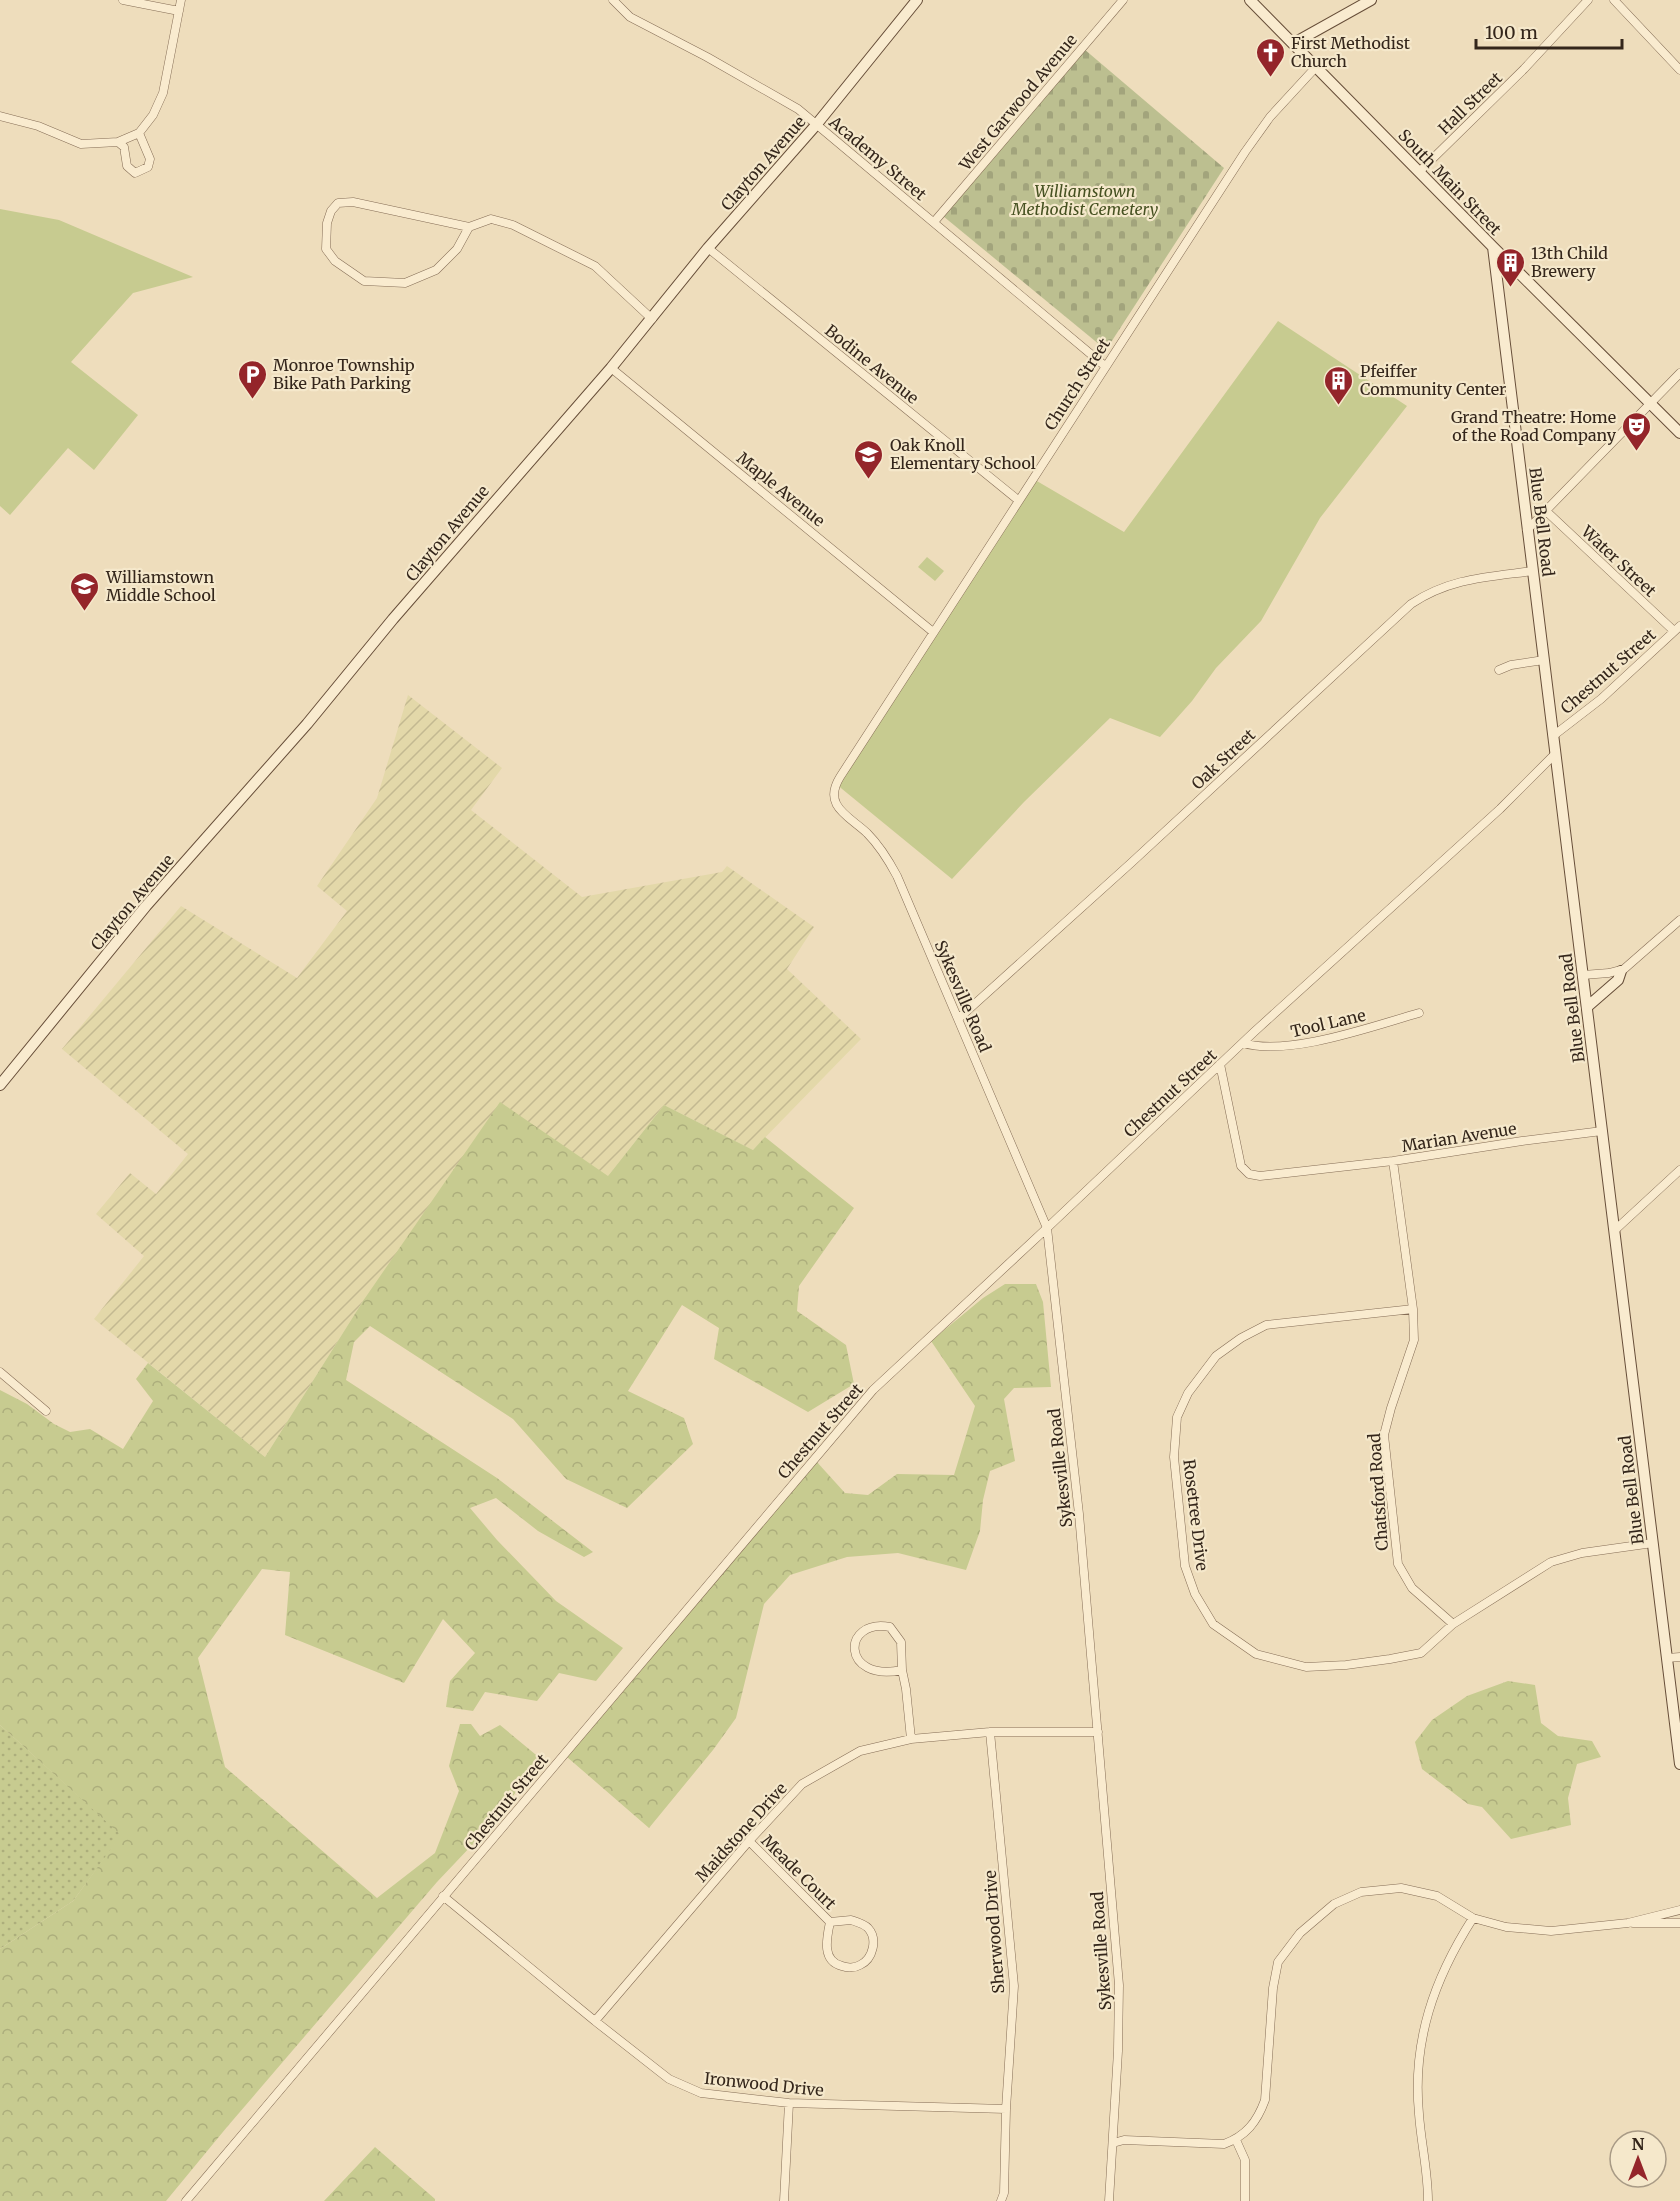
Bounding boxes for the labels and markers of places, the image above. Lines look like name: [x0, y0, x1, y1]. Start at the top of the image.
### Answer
place label: First Methodist Church: [1291, 33, 1411, 71]
church icon: First Methodist Church: [1254, 36, 1286, 78]
place label: 13th Child Brewery: [1531, 243, 1608, 281]
building icon: 13th Child Brewery: [1494, 246, 1526, 288]
place label: Monroe Township Bike Path Parking: [273, 355, 415, 393]
parking icon: Monroe Township Bike Path Parking: [236, 358, 268, 400]
place label: Pfeiffer Community Center: [1360, 361, 1506, 399]
building icon: Pfeiffer Community Center: [1323, 364, 1355, 406]
place label: Grand Theatre: Home of the Road Company: [1451, 407, 1617, 445]
theatre icon: Grand Theatre: Home of the Road Company: [1621, 410, 1653, 452]
place label: Oak Knoll Elementary School: [890, 435, 1036, 473]
school or university icon: Oak Knoll Elementary School: [853, 438, 885, 480]
place label: Williamstown Middle School: [105, 567, 216, 605]
school or university icon: Williamstown Middle School: [69, 570, 101, 612]

